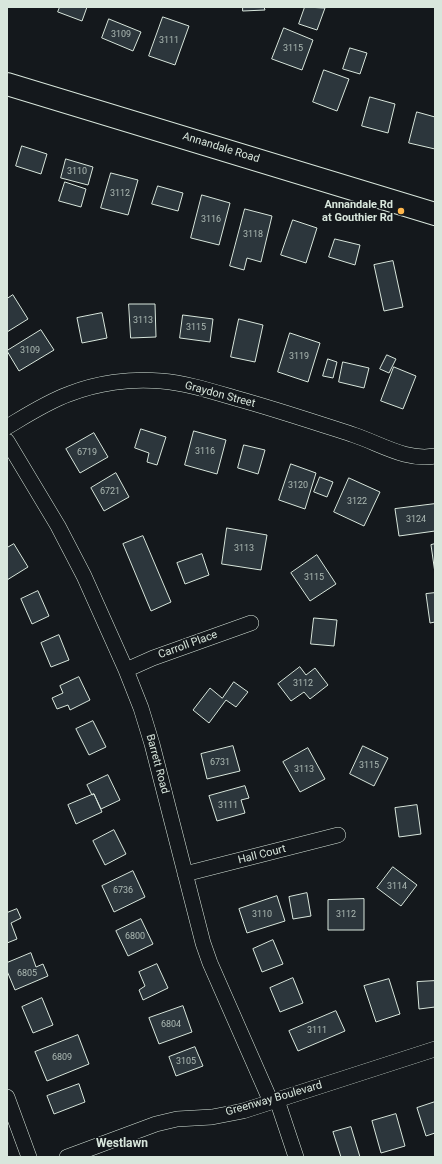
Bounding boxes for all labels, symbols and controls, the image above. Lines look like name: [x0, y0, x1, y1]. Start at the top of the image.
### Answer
house number: 3109: [111, 30, 131, 40]
house number: 3111: [159, 36, 179, 46]
house number: 3115: [283, 44, 303, 54]
street label: Annandale Road: [181, 130, 261, 166]
house number: 3110: [67, 167, 87, 177]
house number: 3112: [110, 189, 130, 199]
place label: Annandale Rd at Gouthier Rd: [322, 198, 393, 224]
marker: Annandale Rd at Gouthier Rd: [396, 206, 406, 216]
house number: 3116: [201, 215, 221, 225]
house number: 3118: [243, 230, 263, 240]
house number: 3113: [133, 316, 153, 326]
house number: 3115: [186, 323, 206, 333]
house number: 3109: [20, 346, 40, 356]
house number: 3119: [289, 352, 309, 362]
street label: Graydon Street: [183, 379, 257, 411]
house number: 3116: [195, 447, 215, 457]
house number: 6719: [77, 448, 97, 458]
house number: 3120: [288, 481, 308, 491]
house number: 6721: [100, 487, 120, 497]
house number: 3122: [347, 497, 367, 507]
house number: 3124: [406, 515, 426, 525]
house number: 3113: [234, 544, 254, 554]
house number: 3115: [304, 573, 324, 583]
street label: Carroll Place: [157, 628, 219, 662]
house number: 3112: [293, 679, 313, 689]
street label: Barrett Road: [143, 733, 171, 795]
house number: 6731: [210, 758, 230, 768]
house number: 3115: [359, 761, 379, 771]
house number: 3113: [294, 765, 314, 775]
house number: 3111: [218, 801, 238, 811]
street label: Hall Court: [237, 843, 287, 867]
house number: 3114: [387, 882, 407, 892]
house number: 6736: [113, 886, 133, 896]
house number: 3110: [252, 910, 272, 920]
house number: 3112: [336, 910, 356, 920]
house number: 6800: [125, 932, 145, 942]
house number: 6805: [17, 969, 37, 979]
house number: 6804: [161, 1020, 181, 1030]
house number: 3111: [307, 1026, 327, 1036]
house number: 6809: [52, 1053, 72, 1063]
house number: 3105: [176, 1057, 196, 1067]
street label: Greenway Boulevard: [224, 1079, 324, 1119]
district label: Westlawn: [96, 1137, 148, 1151]

